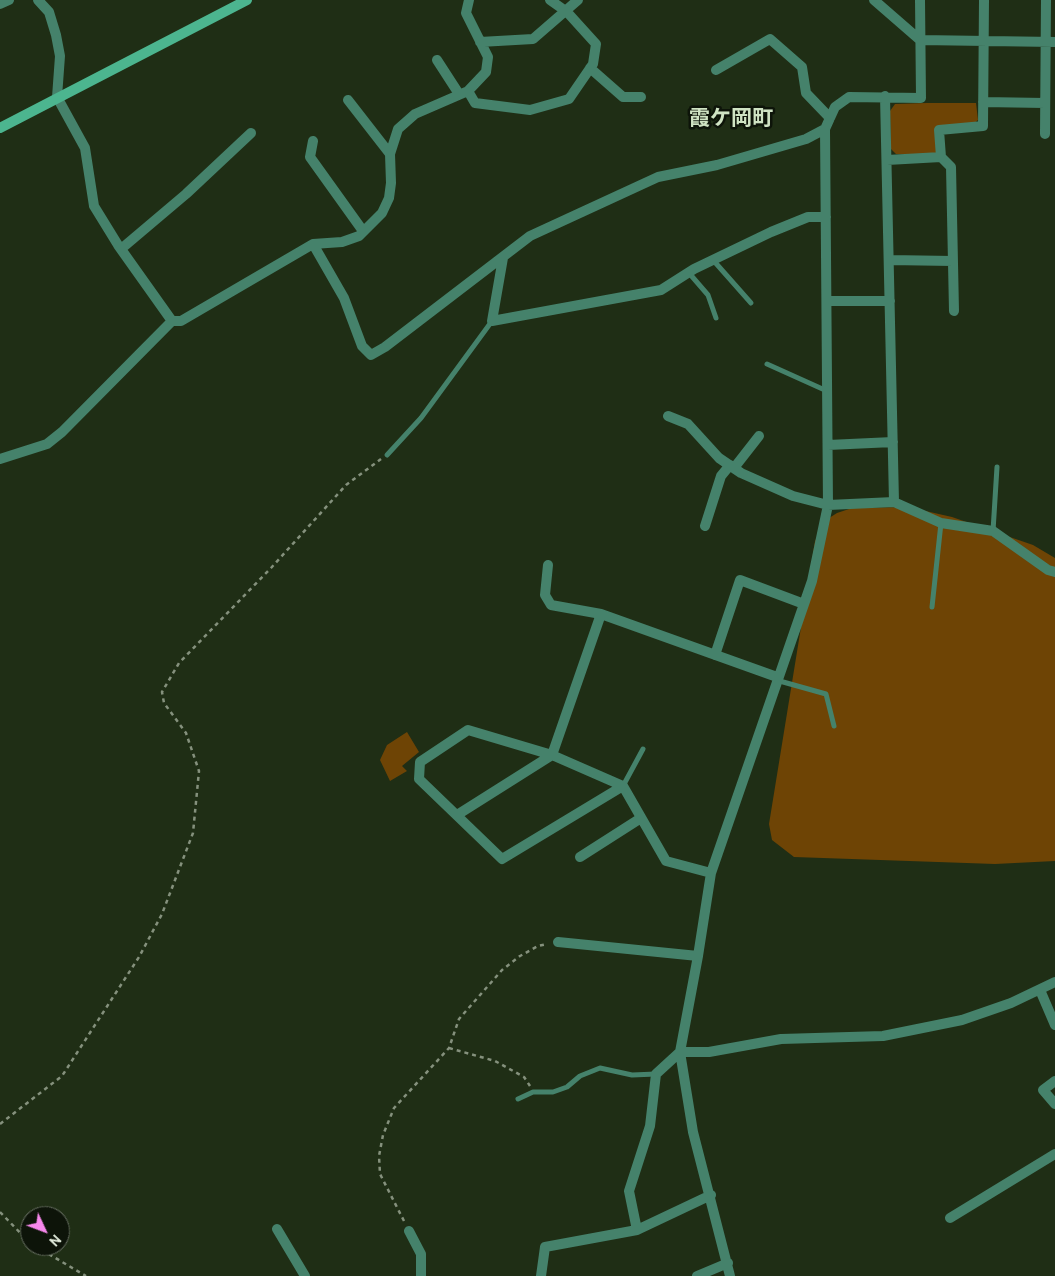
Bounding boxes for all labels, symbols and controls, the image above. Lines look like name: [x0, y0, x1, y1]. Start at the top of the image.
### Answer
district label: 霞ケ岡町: [689, 106, 773, 132]
north arrow: [20, 1206, 70, 1256]
text: N: [45, 1231, 65, 1250]

